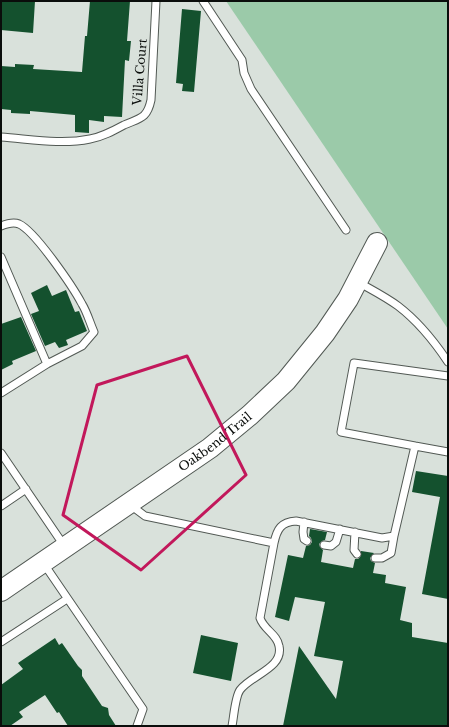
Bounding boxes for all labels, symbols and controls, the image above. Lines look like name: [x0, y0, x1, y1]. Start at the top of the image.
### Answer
street label: Villa Court: [129, 38, 150, 107]
street label: Oakbend Trail: [175, 409, 255, 474]

